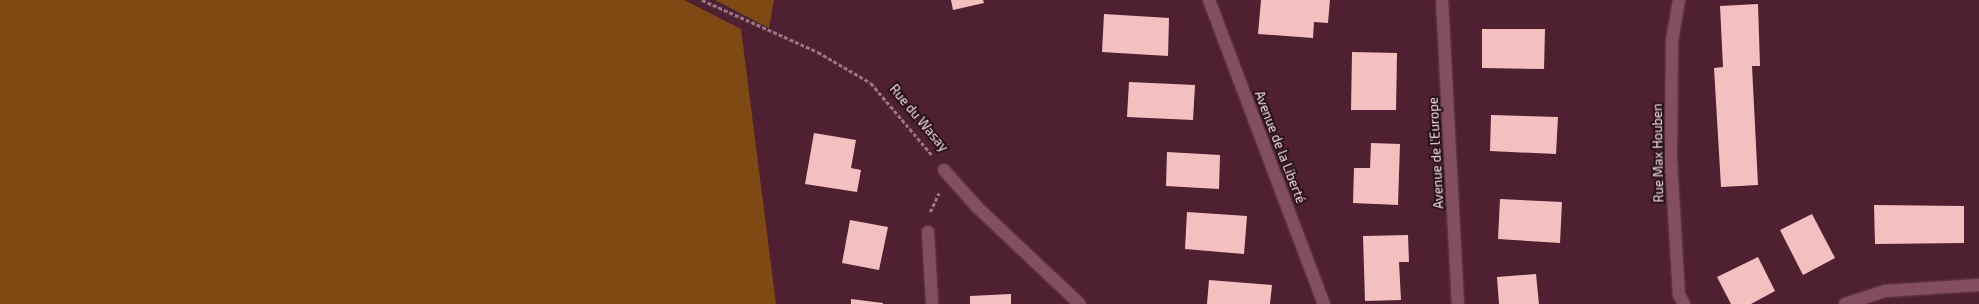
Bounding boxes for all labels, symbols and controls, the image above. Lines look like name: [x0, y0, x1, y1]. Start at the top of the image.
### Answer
street label: Rue du Wasay: [886, 81, 952, 155]
street label: Avenue de la Liberté: [1251, 89, 1309, 205]
street label: Avenue de l'Europe: [1425, 97, 1447, 209]
street label: Rue Max Houben: [1649, 103, 1667, 203]

